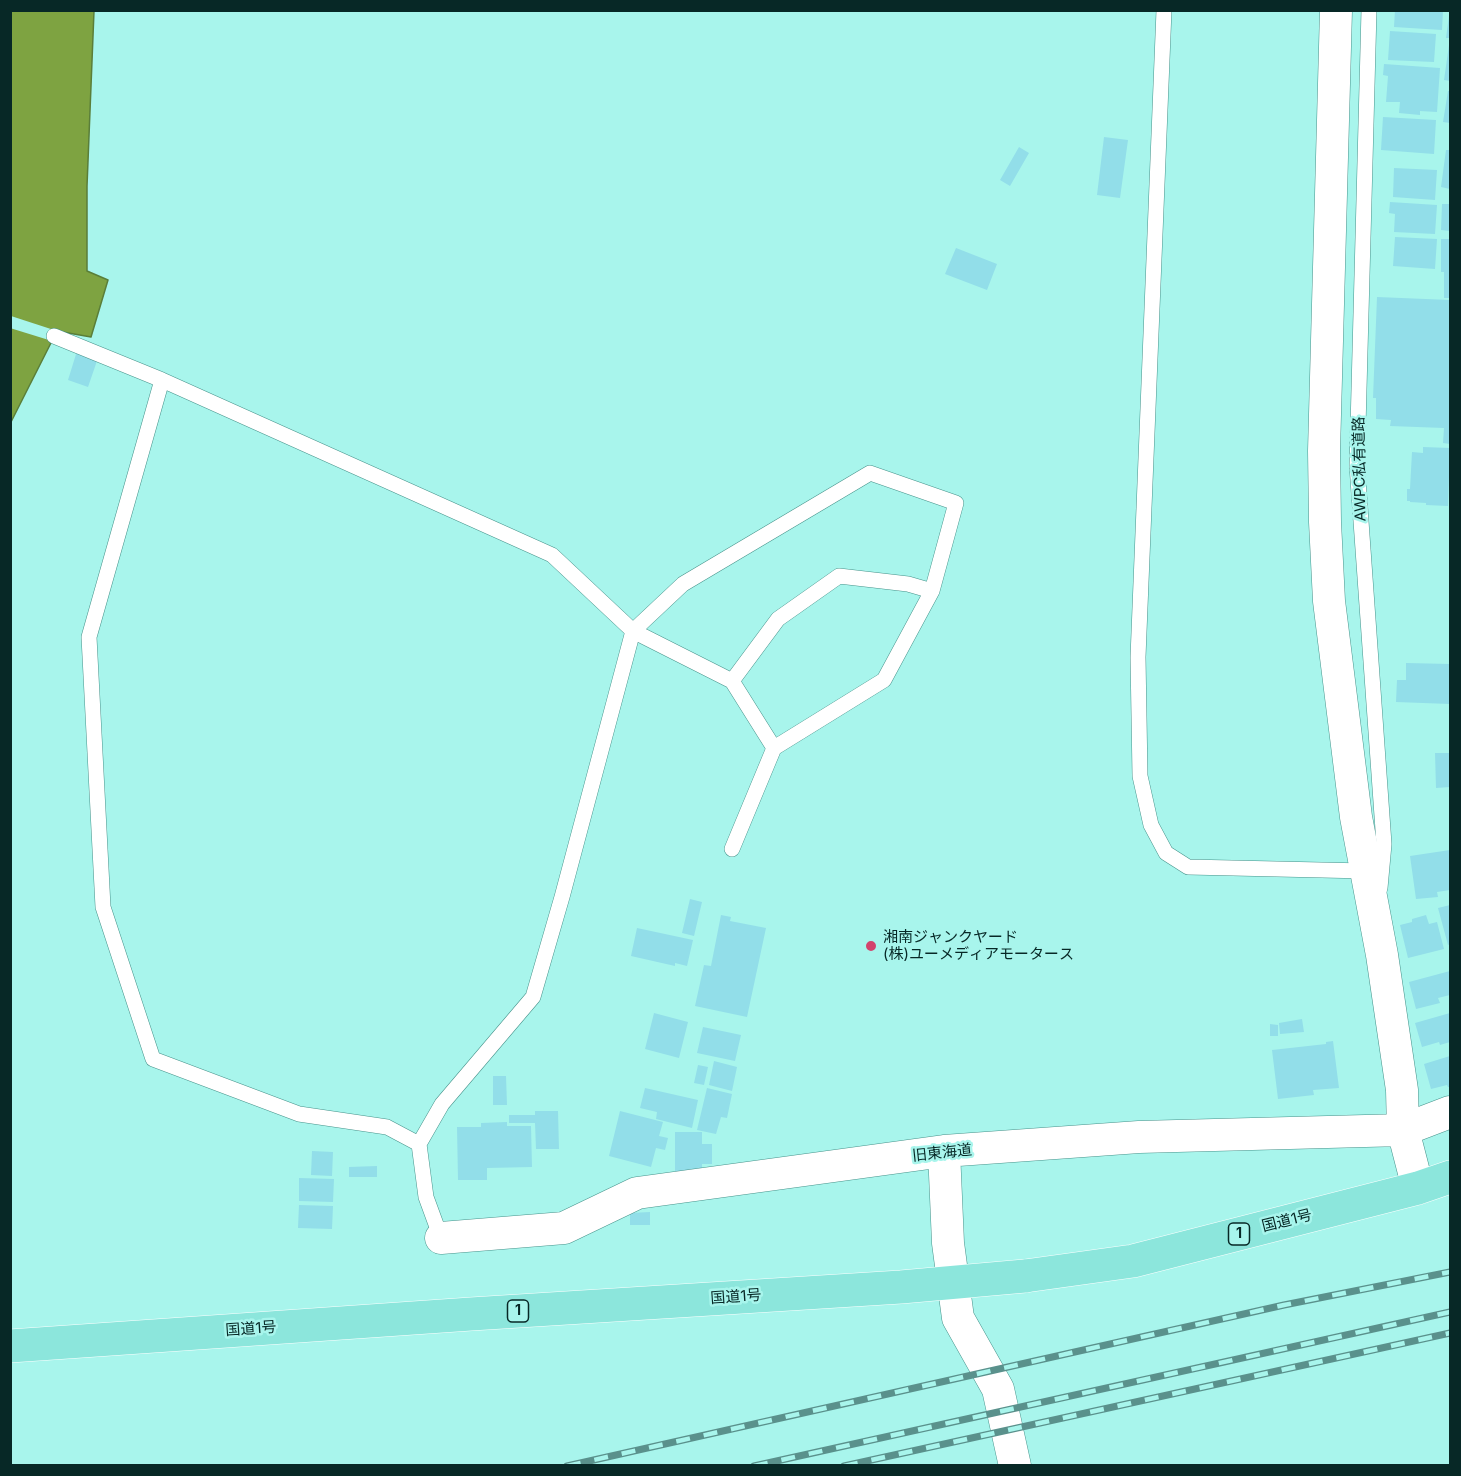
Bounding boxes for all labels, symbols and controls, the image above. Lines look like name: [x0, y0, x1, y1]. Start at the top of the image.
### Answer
street label: AWPC私有道路: [1350, 416, 1370, 522]
place label: 湘南ジャンクヤード (株)ユーメディアモータース: [883, 928, 1074, 963]
marker: 湘南ジャンクヤード (株)ユーメディアモータース: [864, 939, 878, 953]
street label: 旧東海道: [911, 1141, 973, 1165]
street label: 国道1号: [1260, 1206, 1314, 1236]
road number: 1: [1228, 1223, 1250, 1245]
street label: 国道1号: [710, 1286, 762, 1308]
road number: 1: [508, 1300, 528, 1322]
street label: 国道1号: [225, 1318, 277, 1340]

